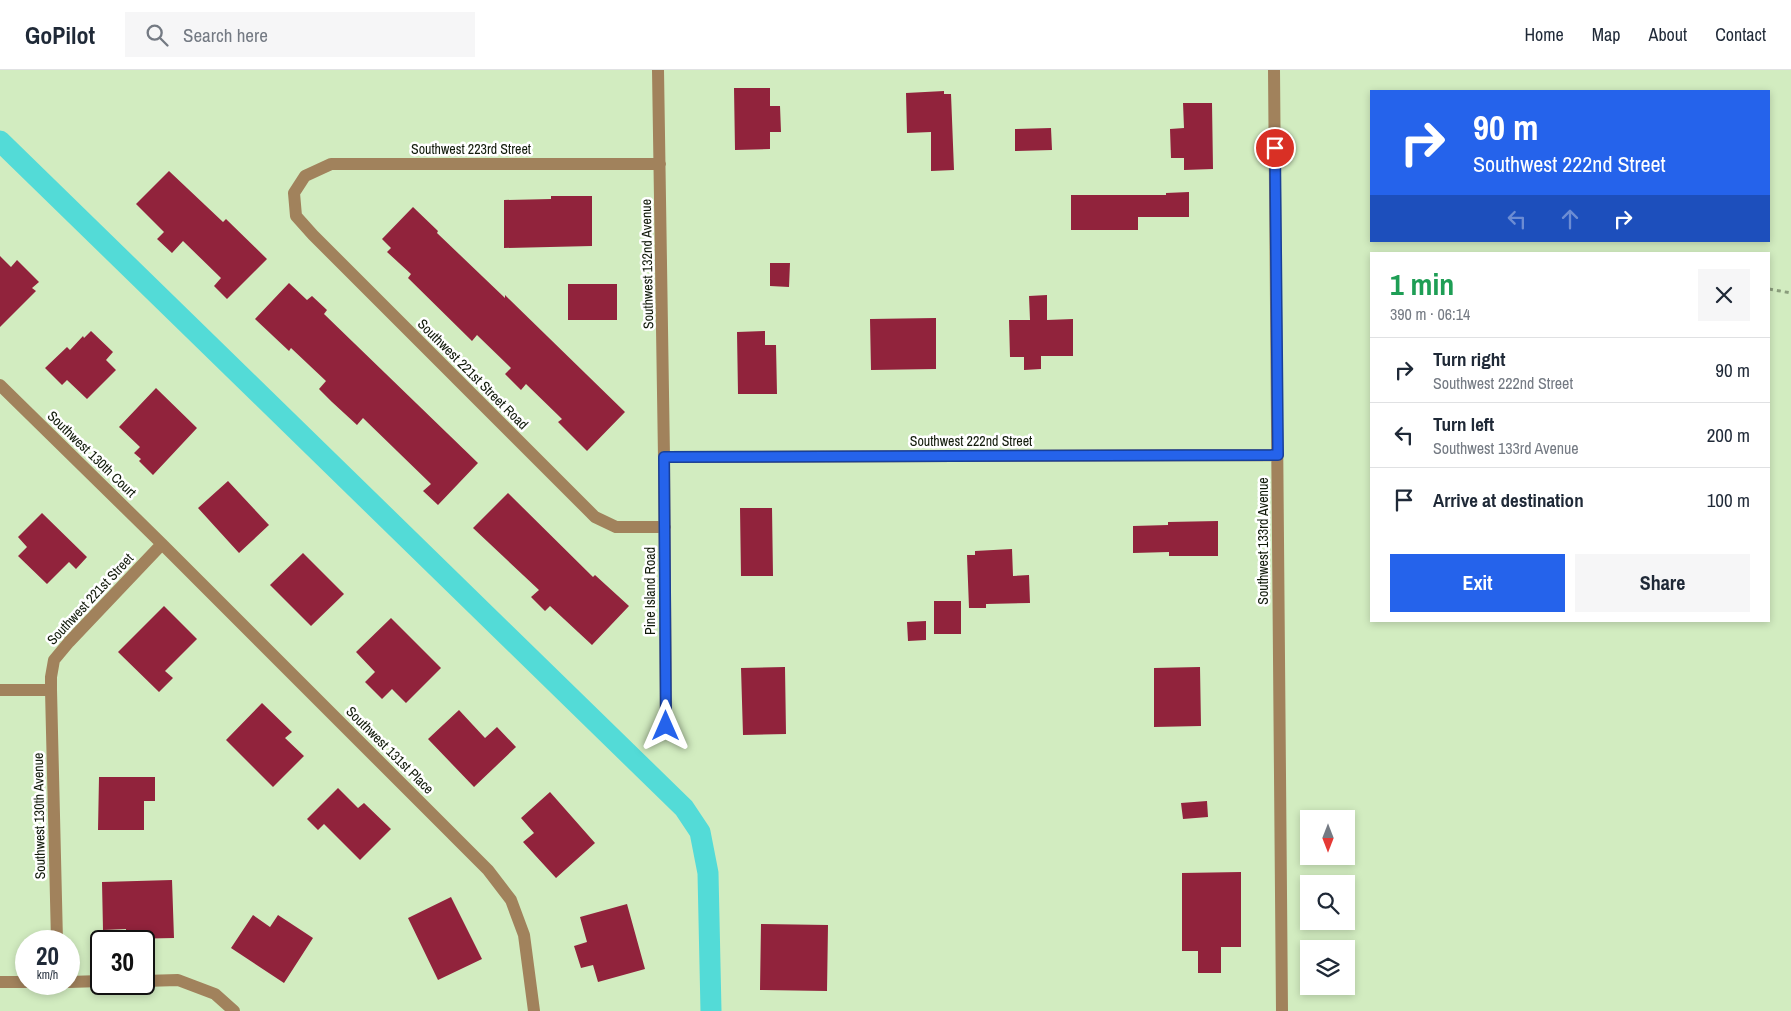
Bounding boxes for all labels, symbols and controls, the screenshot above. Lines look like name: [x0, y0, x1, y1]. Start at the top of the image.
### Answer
search box: [125, 12, 475, 57]
text: GoPilot: [25, 19, 95, 51]
icon: search: [143, 21, 171, 49]
text: Search here: [183, 22, 268, 48]
text: Home: [1524, 22, 1564, 47]
text: Map: [1592, 22, 1621, 47]
text: About: [1649, 22, 1687, 47]
text: Contact: [1715, 22, 1766, 47]
text: 90 m: [1473, 104, 1538, 151]
icon: right: [1390, 110, 1455, 175]
pin: [1254, 127, 1296, 169]
icon: arrive: [1261, 134, 1289, 162]
street label: Southwest 223rd Street: [411, 140, 531, 158]
text: Southwest 222nd Street: [1473, 149, 1666, 179]
street label: Southwest 132nd Avenue: [637, 199, 657, 329]
icon: left: [1503, 205, 1531, 233]
icon: ahead: [1556, 205, 1584, 233]
icon: right: [1609, 205, 1637, 233]
text: 1 min: [1390, 264, 1454, 304]
button: close: [1698, 269, 1750, 321]
text: 390 m · 06:14: [1390, 303, 1470, 325]
street label: Southwest 221st Street Road: [414, 315, 532, 433]
text: Turn right: [1433, 346, 1505, 372]
icon: right: [1390, 356, 1418, 384]
text: 90 m: [1715, 357, 1750, 383]
text: Southwest 222nd Street: [1433, 372, 1573, 394]
street label: Southwest 130th Court: [44, 407, 140, 501]
text: Turn left: [1433, 411, 1494, 437]
icon: left: [1390, 421, 1418, 449]
text: 200 m: [1707, 422, 1750, 448]
street label: Southwest 222nd Street: [910, 432, 1032, 450]
text: Southwest 133rd Avenue: [1433, 437, 1579, 459]
street label: Southwest 133rd Avenue: [1254, 477, 1272, 605]
icon: arrive: [1390, 486, 1418, 514]
text: Arrive at destination: [1433, 487, 1584, 513]
text: 100 m: [1707, 487, 1750, 513]
street label: Pine Island Road: [641, 547, 659, 635]
street label: Southwest 221st Street: [43, 549, 137, 649]
button: Exit: [1390, 554, 1565, 612]
button: Share: [1575, 554, 1750, 612]
position arrow: [639, 699, 691, 751]
street label: Southwest 131st Place: [342, 702, 438, 798]
street label: Southwest 130th Avenue: [29, 752, 49, 880]
north arrow: [1300, 810, 1355, 865]
map controls: [1300, 810, 1355, 995]
button: search: [1300, 875, 1355, 930]
speed limit sign: 30: [90, 930, 155, 995]
text: 20: [36, 939, 59, 973]
button: layers: [1300, 940, 1355, 995]
text: km/h: [37, 967, 58, 983]

